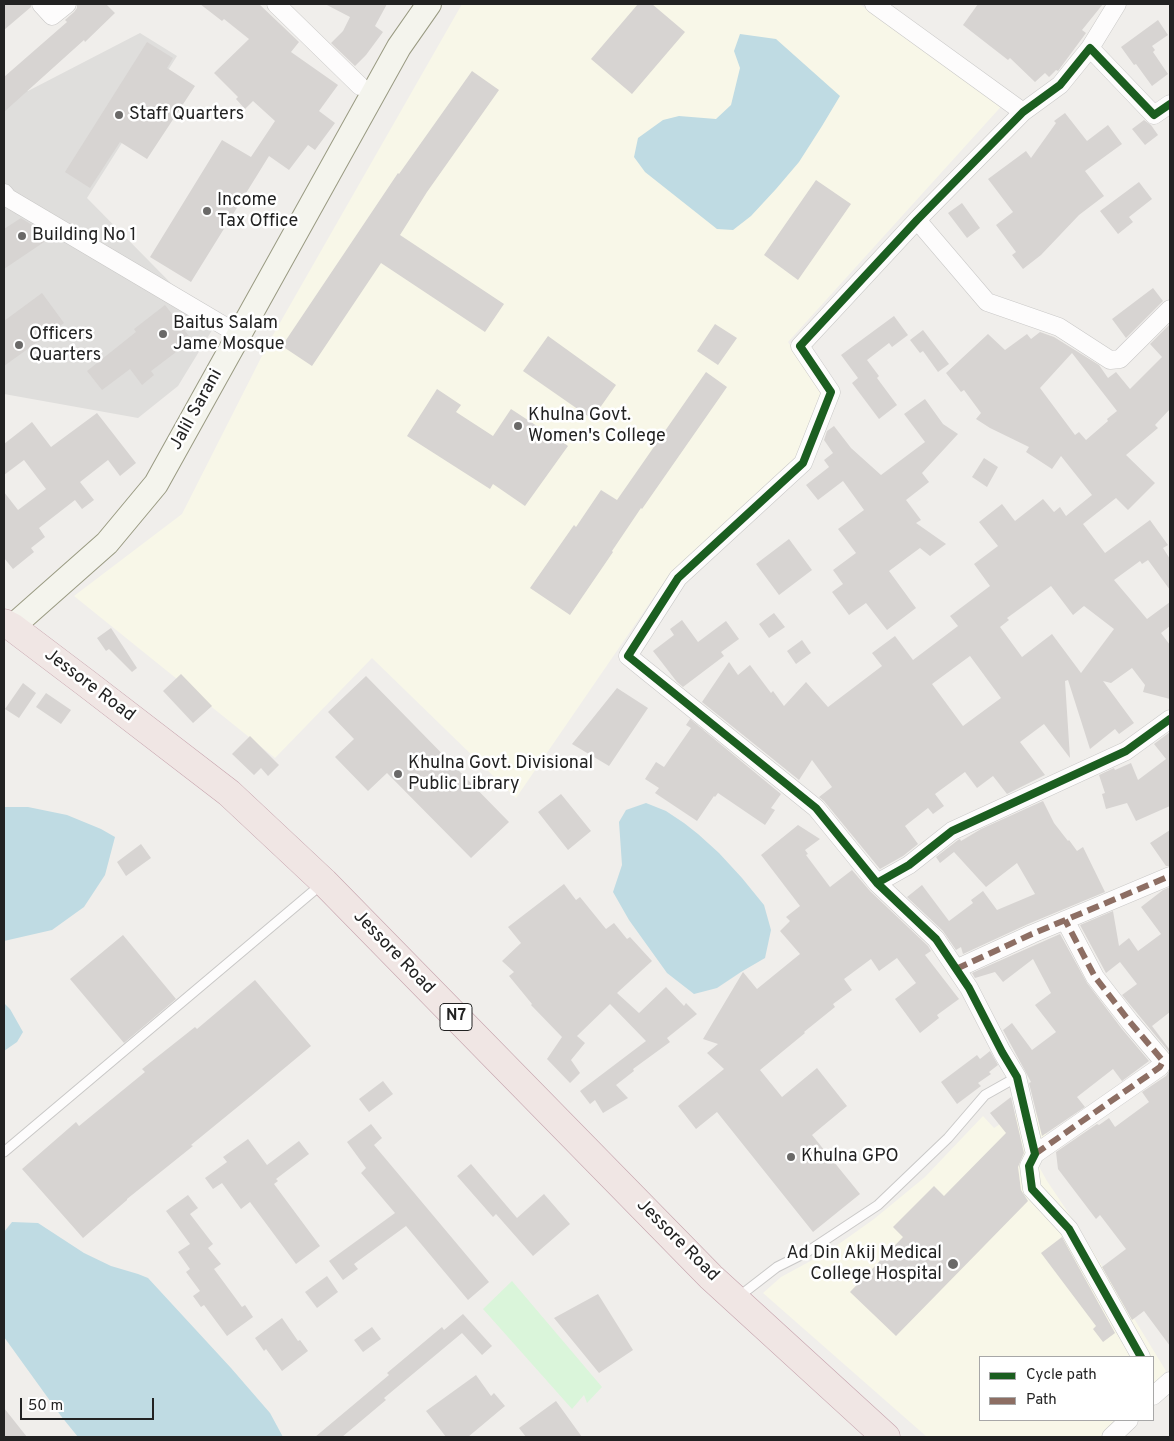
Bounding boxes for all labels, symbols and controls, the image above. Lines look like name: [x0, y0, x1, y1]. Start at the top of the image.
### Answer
place label: Staff Quarters: [129, 104, 244, 126]
marker: Staff Quarters: [113, 109, 125, 121]
place label: Income Tax Office: [217, 190, 298, 232]
marker: Income Tax Office: [201, 205, 213, 217]
place label: Building No 1: [32, 225, 136, 247]
marker: Building No 1: [16, 230, 28, 242]
place label: Baitus Salam Jame Mosque: [173, 313, 284, 356]
place label: Officers Quarters: [29, 324, 101, 366]
marker: Baitus Salam Jame Mosque: [157, 328, 169, 340]
marker: Officers Quarters: [13, 339, 25, 351]
street label: Jalil Sarani: [166, 366, 228, 454]
place label: Khulna Govt. Women's College: [528, 405, 666, 448]
marker: Khulna Govt. Women's College: [512, 420, 524, 432]
street label: Jessore Road: [39, 645, 139, 727]
place label: Khulna Govt. Divisional Public Library: [408, 753, 593, 796]
marker: Khulna Govt. Divisional Public Library: [392, 768, 404, 780]
street label: Jessore Road: [348, 907, 438, 999]
road number: N7: [440, 1004, 472, 1030]
place label: Khulna GPO: [801, 1146, 899, 1168]
marker: Khulna GPO: [785, 1151, 797, 1163]
street label: Jessore Road: [631, 1195, 723, 1287]
place label: Ad Din Akij Medical College Hospital: [786, 1243, 942, 1286]
marker: Ad Din Akij Medical College Hospital: [946, 1257, 960, 1271]
legend: [979, 1356, 1154, 1421]
text: Cycle path: [1026, 1366, 1097, 1385]
scale bar: [22, 1388, 156, 1420]
text: Path: [1026, 1391, 1057, 1410]
text: 50 m: [28, 1397, 63, 1416]

